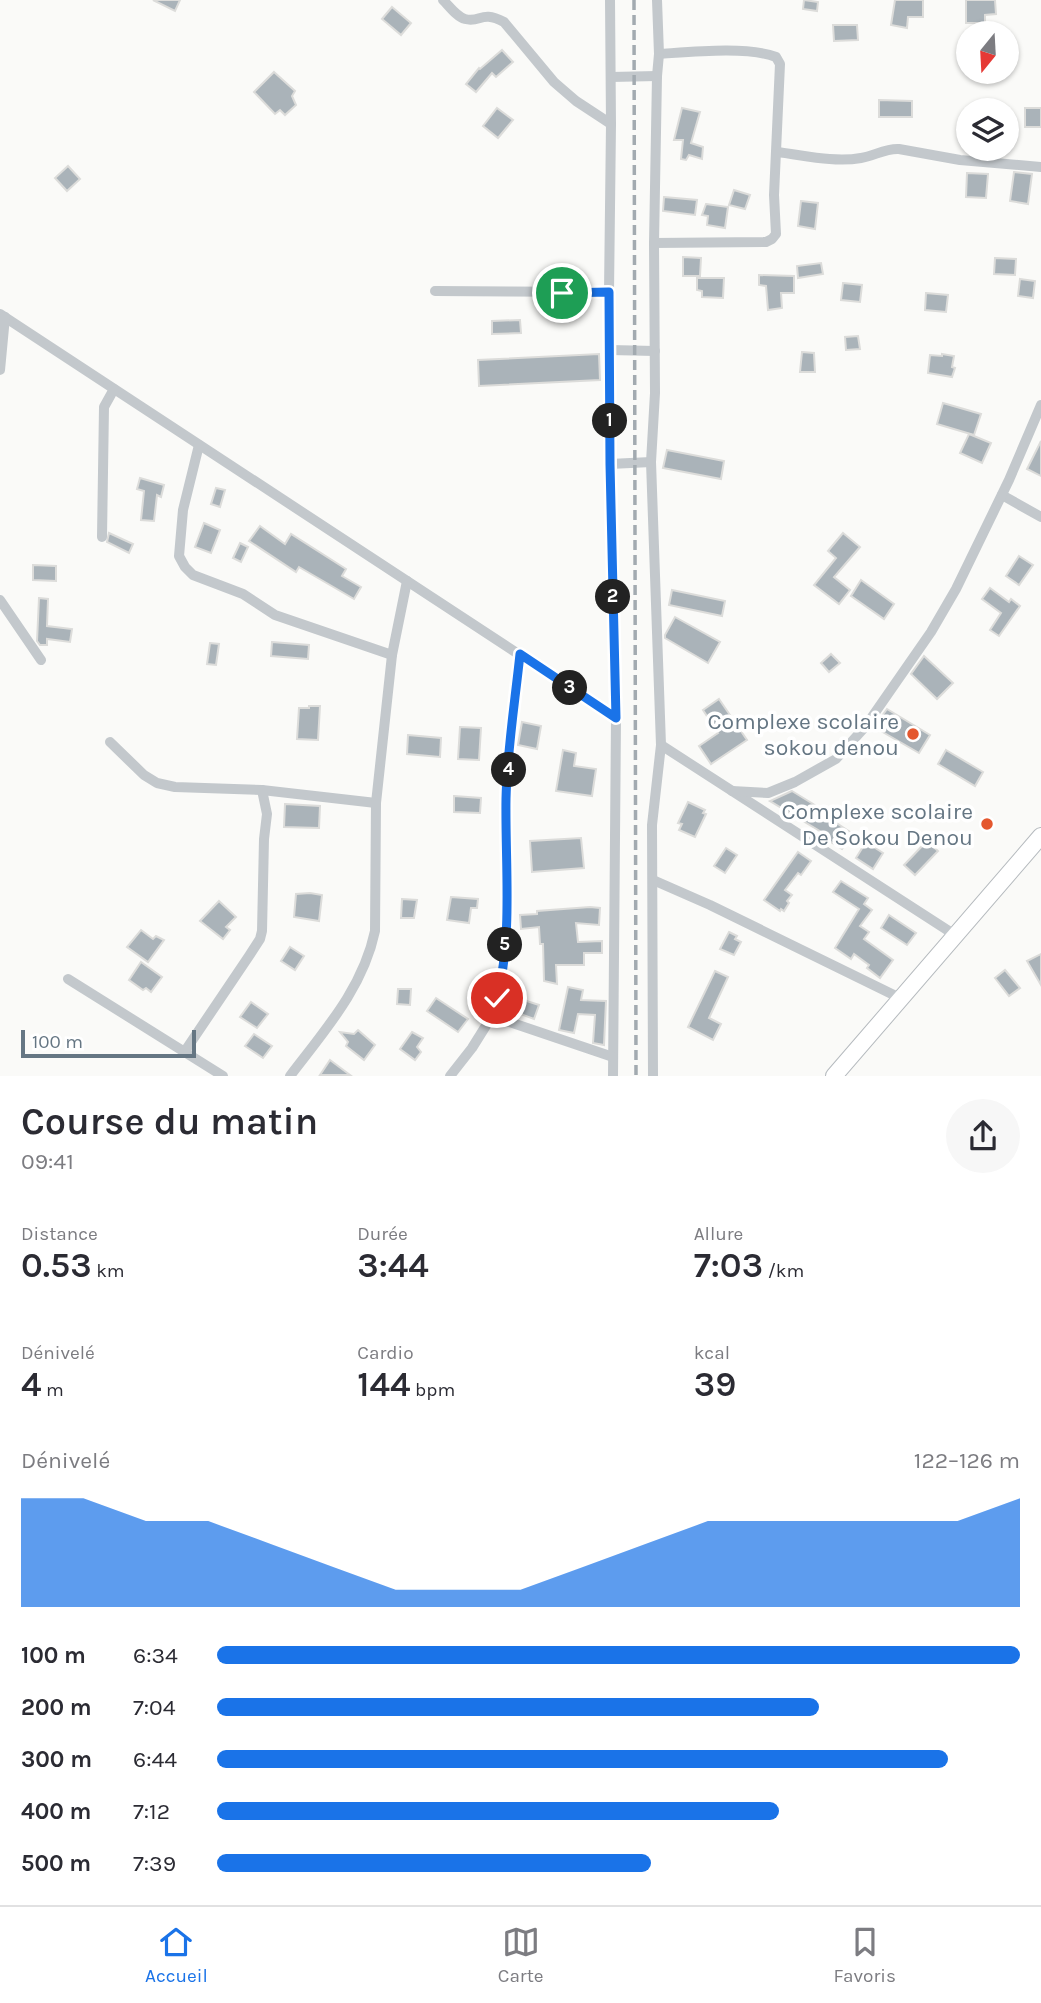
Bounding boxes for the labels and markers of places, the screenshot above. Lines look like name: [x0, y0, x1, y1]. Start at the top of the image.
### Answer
pin: [532, 263, 592, 323]
pin: 1: [592, 404, 628, 438]
pin: 2: [596, 580, 630, 614]
pin: 3: [552, 670, 588, 706]
place label: Complexe scolaire sokou denou: [707, 708, 899, 761]
marker: Complexe scolaire sokou denou: [905, 726, 921, 742]
pin: 4: [491, 752, 526, 788]
place label: Complexe scolaire De Sokou Denou: [781, 798, 973, 851]
marker: Complexe scolaire De Sokou Denou: [979, 816, 995, 832]
pin: 5: [488, 928, 522, 962]
pin: [467, 968, 527, 1028]

